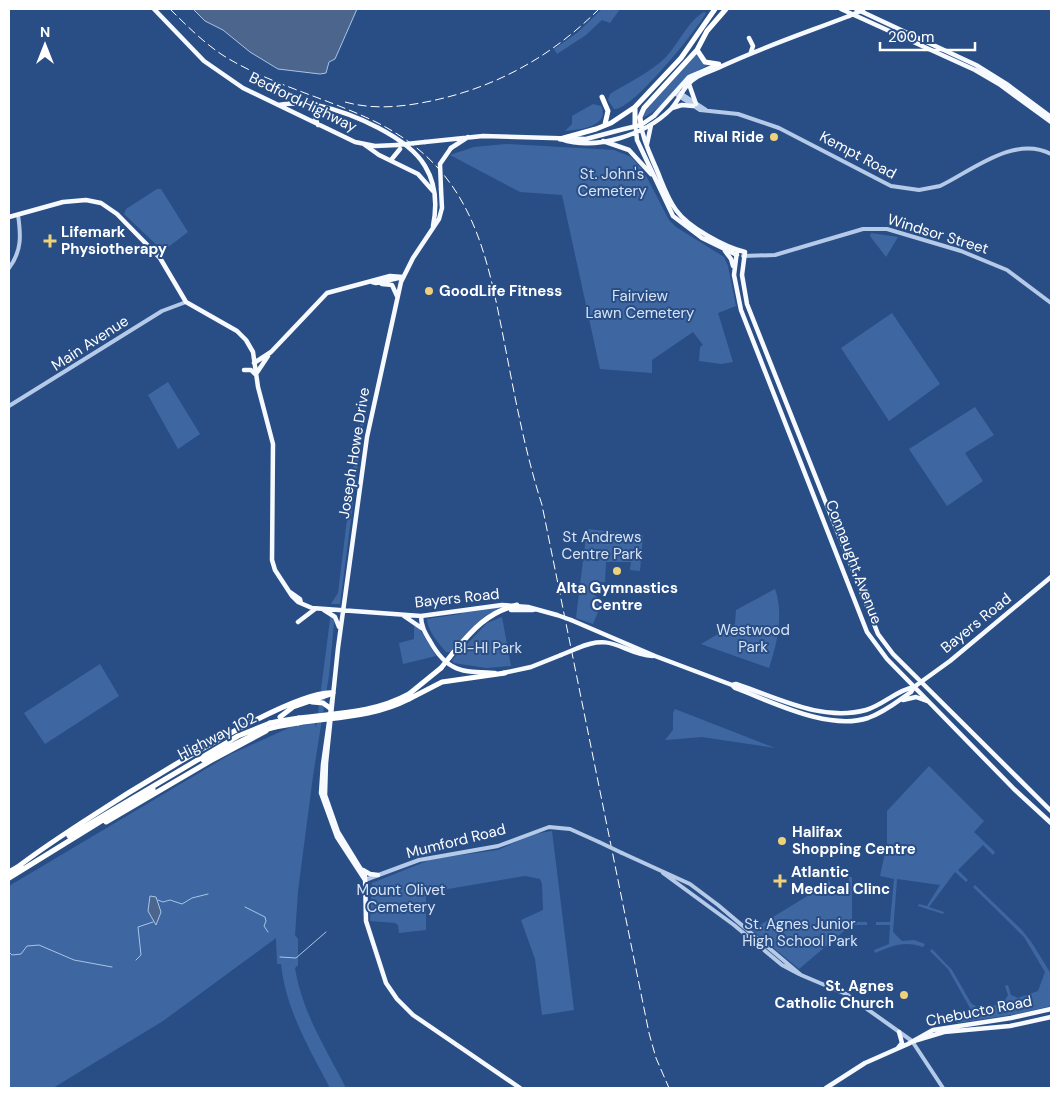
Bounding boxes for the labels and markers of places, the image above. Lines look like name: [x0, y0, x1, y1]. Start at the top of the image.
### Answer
place label: Rival Ride: [694, 127, 764, 147]
marker: Rival Ride: [768, 131, 780, 143]
place label: Lifemark Physiotherapy: [61, 222, 167, 259]
marker: Lifemark Physiotherapy: [43, 234, 57, 248]
place label: GoodLife Fitness: [439, 281, 562, 301]
marker: GoodLife Fitness: [423, 285, 435, 297]
marker: Alta Gymnastics Centre: [611, 565, 623, 577]
place label: Alta Gymnastics Centre: [556, 578, 678, 615]
place label: Halifax Shopping Centre: [792, 822, 916, 859]
marker: Halifax Shopping Centre: [776, 835, 788, 847]
place label: Atlantic Medical Clinc: [791, 862, 890, 899]
marker: Atlantic Medical Clinc: [773, 874, 787, 888]
place label: St. Agnes Catholic Church: [775, 976, 894, 1013]
marker: St. Agnes Catholic Church: [898, 989, 910, 1001]

